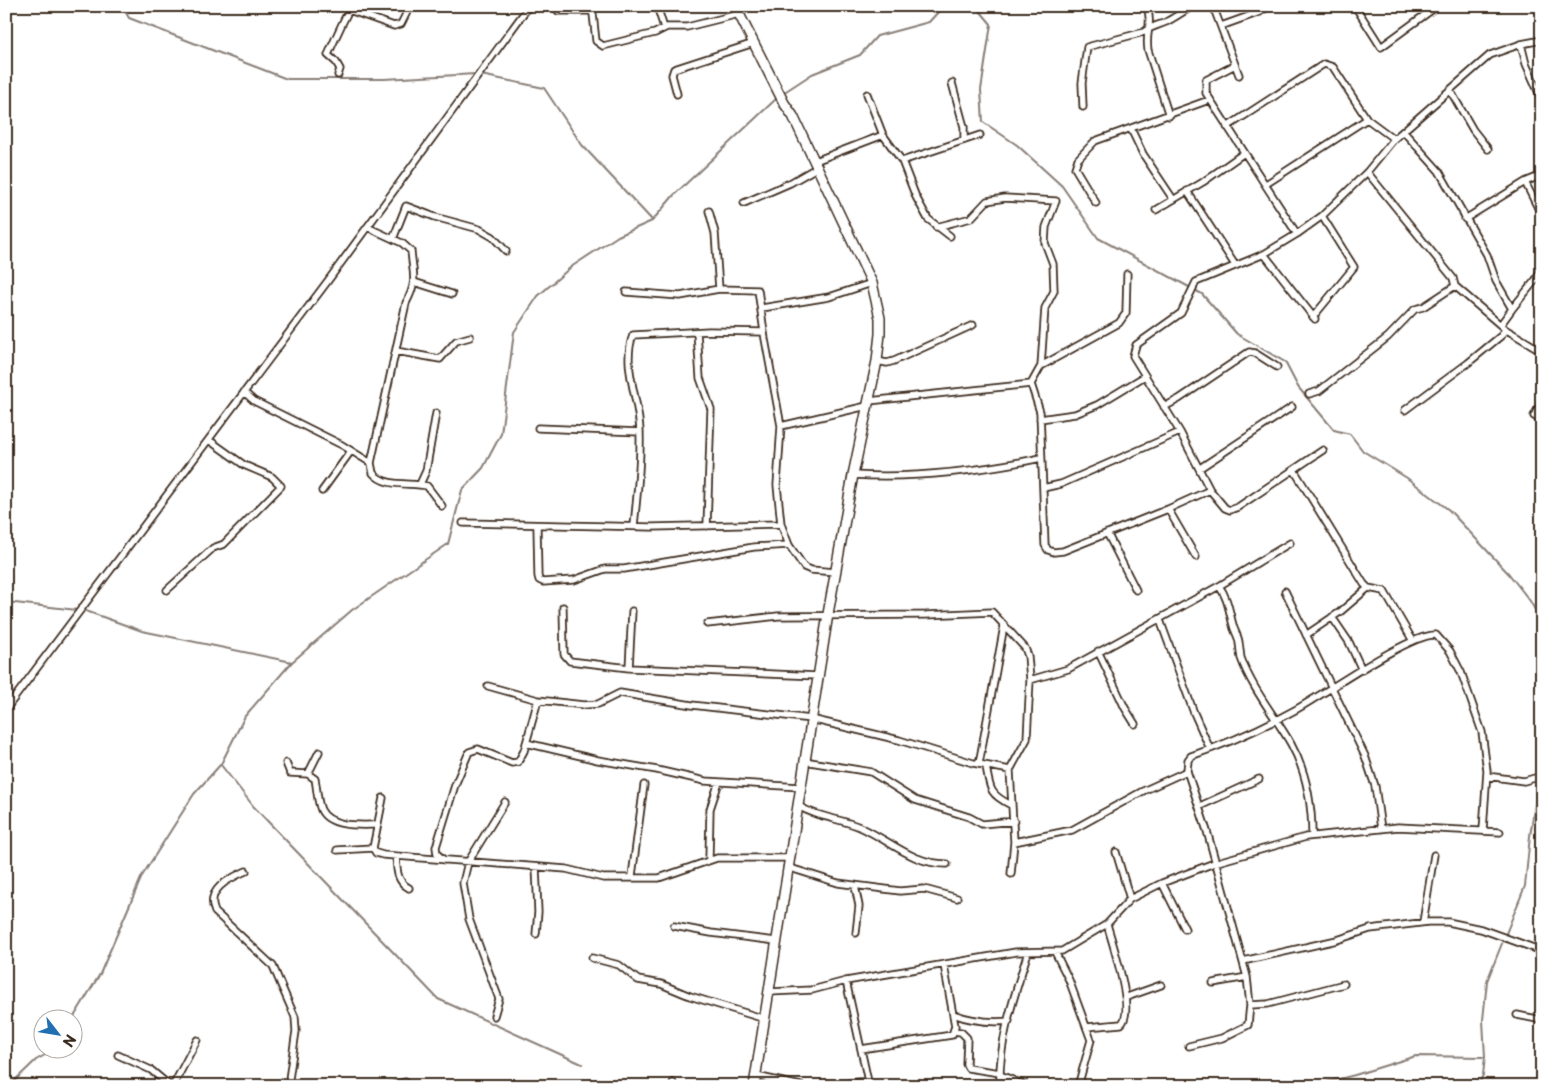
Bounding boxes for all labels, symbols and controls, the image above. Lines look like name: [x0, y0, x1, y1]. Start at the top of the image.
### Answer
north arrow: [32, 1010, 82, 1060]
text: N: [58, 1031, 81, 1051]

